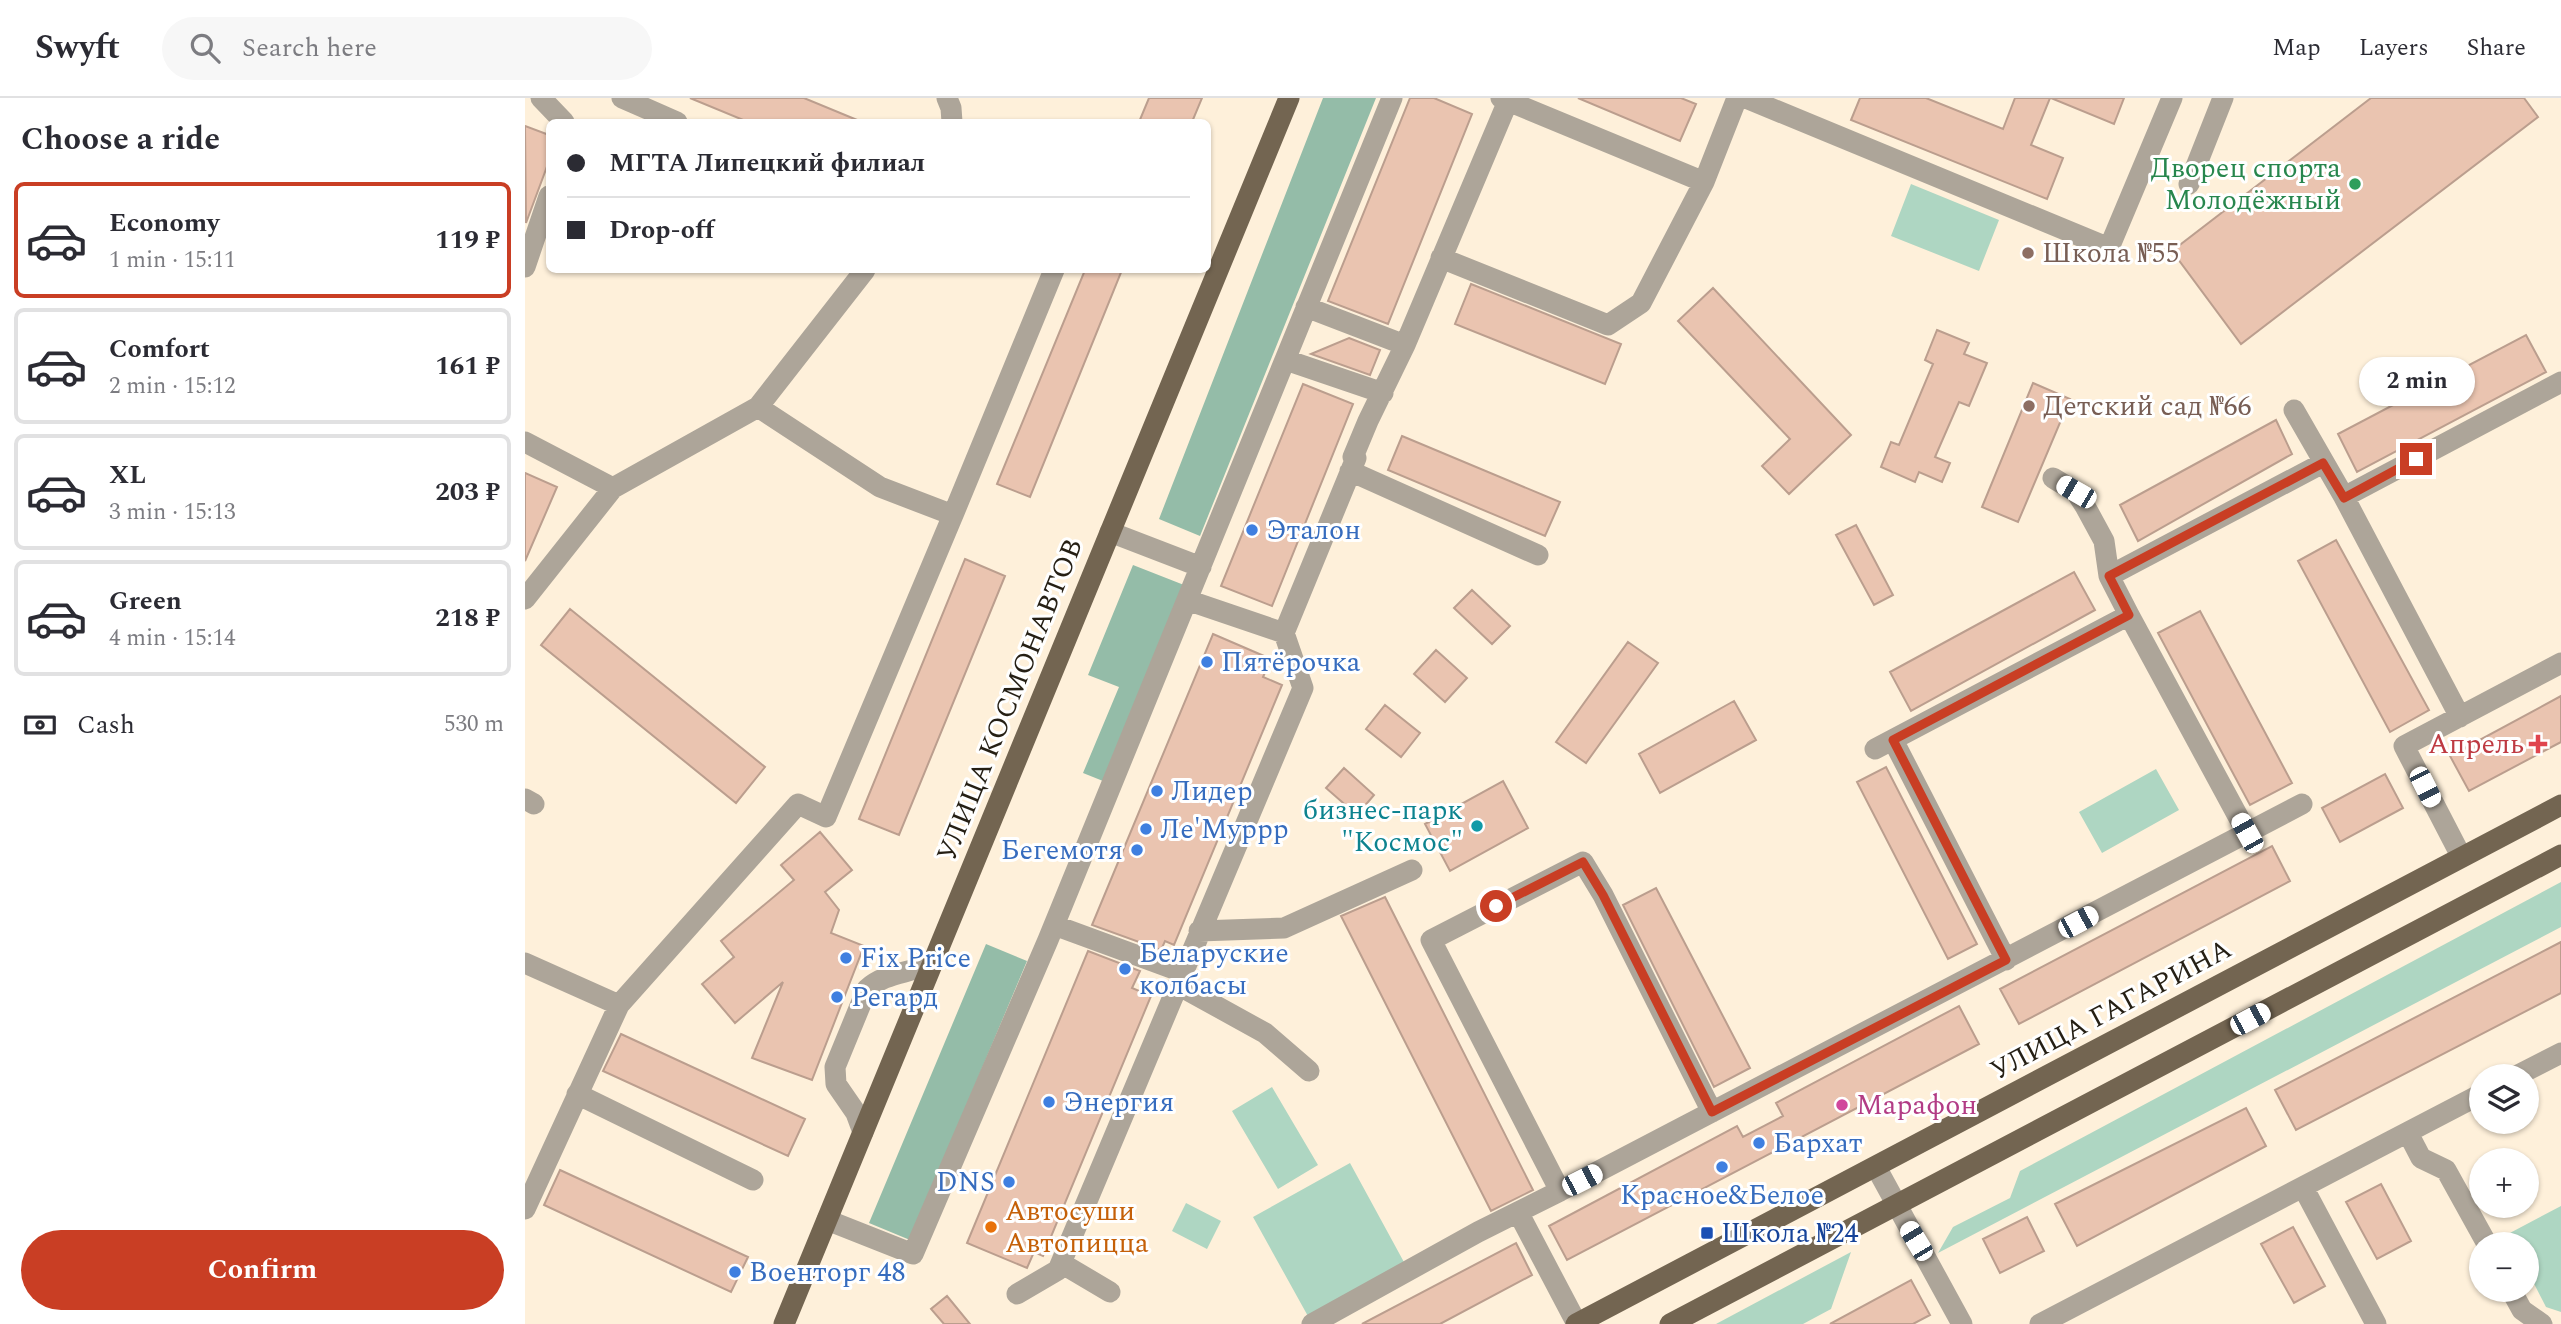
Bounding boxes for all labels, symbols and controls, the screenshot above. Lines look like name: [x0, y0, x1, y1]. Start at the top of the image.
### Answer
search box: [162, 17, 652, 80]
text: Swyft: [35, 23, 120, 73]
text: Search here: [242, 28, 377, 68]
icon: search: [186, 29, 224, 67]
text: Map: [2272, 30, 2321, 66]
text: Layers: [2359, 30, 2429, 66]
text: Share: [2467, 30, 2526, 66]
text: Choose a ride: [21, 115, 220, 164]
text: МГТА Липецкий филиал: [609, 143, 925, 183]
place label: Дворец спорта Молодёжный: [2150, 147, 2341, 222]
marker: Дворец спорта Молодёжный: [2347, 176, 2363, 192]
text: Economy: [109, 203, 219, 243]
icon: car: [25, 209, 88, 272]
text: Drop-off: [609, 210, 714, 250]
text: 119 ₽: [435, 220, 500, 260]
place label: Школа №55: [2042, 232, 2180, 275]
text: 1 min · 15:11: [109, 243, 236, 278]
marker: Школа №55: [2020, 245, 2036, 261]
text: Comfort: [109, 329, 210, 369]
icon: car: [25, 335, 88, 398]
text: 161 ₽: [435, 346, 500, 386]
callout: 2 min: [2358, 358, 2474, 406]
text: 2 min: [2386, 364, 2448, 399]
text: 2 min · 15:12: [109, 369, 236, 404]
place label: Детский сад №66: [2043, 385, 2251, 428]
marker: Детский сад №66: [2021, 398, 2037, 414]
route end: [2400, 443, 2432, 475]
text: XL: [109, 455, 146, 495]
icon: car: [25, 461, 88, 524]
text: 203 ₽: [435, 472, 500, 512]
car: [2053, 472, 2100, 512]
text: 3 min · 15:13: [109, 495, 236, 530]
place label: Эталон: [1266, 509, 1361, 552]
marker: Эталон: [1244, 522, 1260, 538]
street label: УЛИЦА КОСМОНАВТОВ: [925, 532, 1095, 868]
text: Green: [109, 581, 182, 621]
icon: car: [25, 587, 88, 650]
text: 218 ₽: [435, 598, 500, 638]
text: 4 min · 15:14: [109, 621, 236, 656]
place label: Пятёрочка: [1221, 641, 1361, 684]
marker: Пятёрочка: [1199, 654, 1215, 670]
text: Cash: [77, 705, 135, 745]
icon: cash: [21, 706, 59, 744]
text: 530 m: [444, 707, 504, 742]
place label: Апрель: [2428, 723, 2524, 766]
marker: Апрель: [2530, 736, 2546, 752]
car: [2407, 764, 2444, 810]
place label: Лидер: [1171, 770, 1253, 813]
marker: Лидер: [1149, 783, 1165, 799]
place label: бизнес-парк "Космос": [1303, 789, 1463, 864]
place label: Ле'Муррр: [1160, 808, 1289, 851]
car: [2228, 810, 2267, 856]
marker: бизнес-парк "Космос": [1469, 818, 1485, 834]
marker: Ле'Муррр: [1138, 821, 1154, 837]
place label: Бегемотя: [1001, 829, 1123, 872]
marker: Бегемотя: [1129, 842, 1145, 858]
route start: [1480, 890, 1512, 922]
car: [2055, 903, 2102, 941]
street label: УЛИЦА ГАГАРИНА: [1982, 928, 2240, 1092]
place label: Беларуские колбасы: [1139, 932, 1289, 1007]
place label: Fix Price: [860, 937, 971, 980]
marker: Fix Price: [838, 950, 854, 966]
marker: Беларуские колбасы: [1117, 961, 1133, 977]
place label: Регард: [851, 976, 938, 1019]
marker: Регард: [829, 989, 845, 1005]
car: [2227, 1000, 2274, 1038]
map controls: [2469, 1064, 2539, 1302]
button: layers: [2469, 1064, 2539, 1134]
place label: Энергия: [1063, 1081, 1174, 1124]
place label: Марафон: [1856, 1084, 1977, 1127]
marker: Энергия: [1041, 1094, 1057, 1110]
marker: Марафон: [1834, 1097, 1850, 1113]
place label: Бархат: [1773, 1122, 1863, 1165]
marker: Бархат: [1751, 1135, 1767, 1151]
button: +: [2469, 1148, 2539, 1218]
marker: Красное&Белое: [1714, 1159, 1730, 1175]
place label: DNS: [936, 1161, 995, 1204]
car: [1559, 1161, 1606, 1199]
marker: DNS: [1001, 1174, 1017, 1190]
place label: Красное&Белое: [1620, 1174, 1824, 1217]
place label: Автосуши Автопицца: [1005, 1190, 1149, 1265]
place label: Школа №24: [1721, 1212, 1859, 1255]
car: [1897, 1218, 1936, 1264]
marker: Автосуши Автопицца: [983, 1219, 999, 1235]
marker: Школа №24: [1699, 1225, 1715, 1241]
button: Confirm: [21, 1230, 504, 1310]
button: −: [2469, 1232, 2539, 1302]
place label: Военторг 48: [749, 1251, 906, 1294]
marker: Военторг 48: [727, 1264, 743, 1280]

